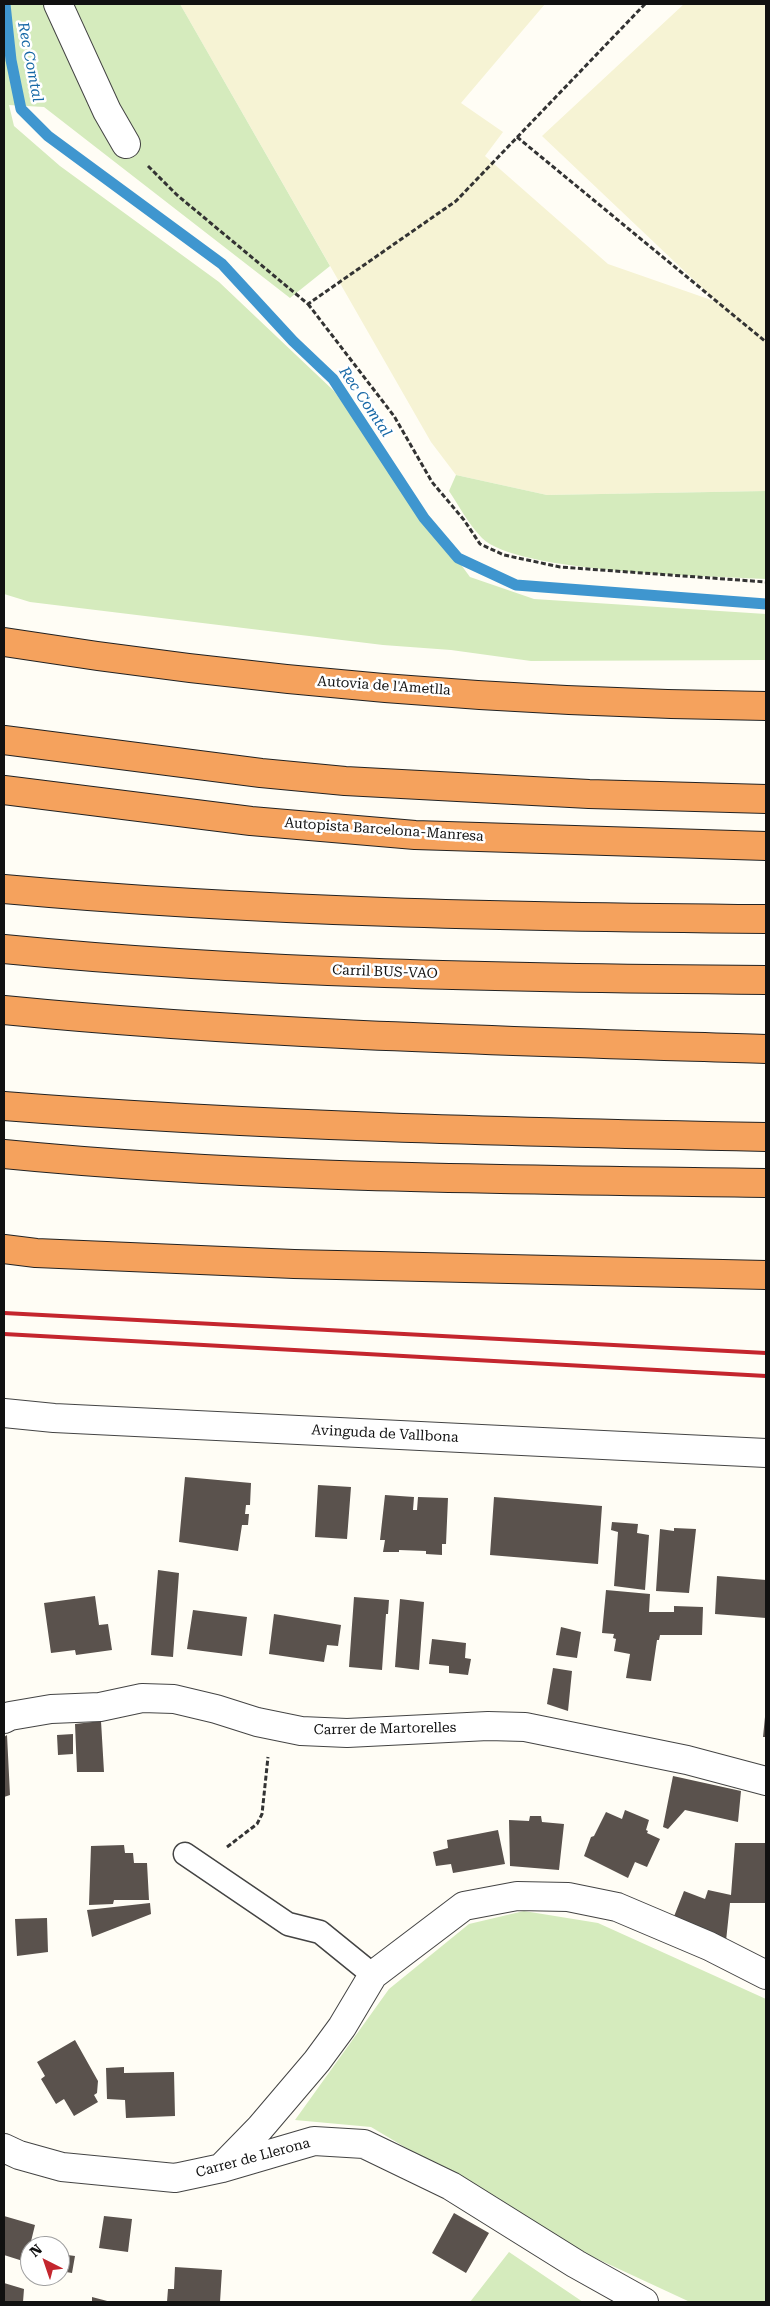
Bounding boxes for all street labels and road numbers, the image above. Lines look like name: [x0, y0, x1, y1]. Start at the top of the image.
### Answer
street label: Autovia de l'Ametlla: [317, 673, 451, 699]
street label: Autopista Barcelona-Manresa: [284, 815, 484, 845]
street label: Carril BUS-VAO: [332, 962, 438, 982]
street label: Avinguda de Vallbona: [311, 1422, 459, 1446]
street label: Carrer de Martorelles: [313, 1719, 457, 1739]
street label: Carrer de Llerona: [194, 2135, 312, 2181]

